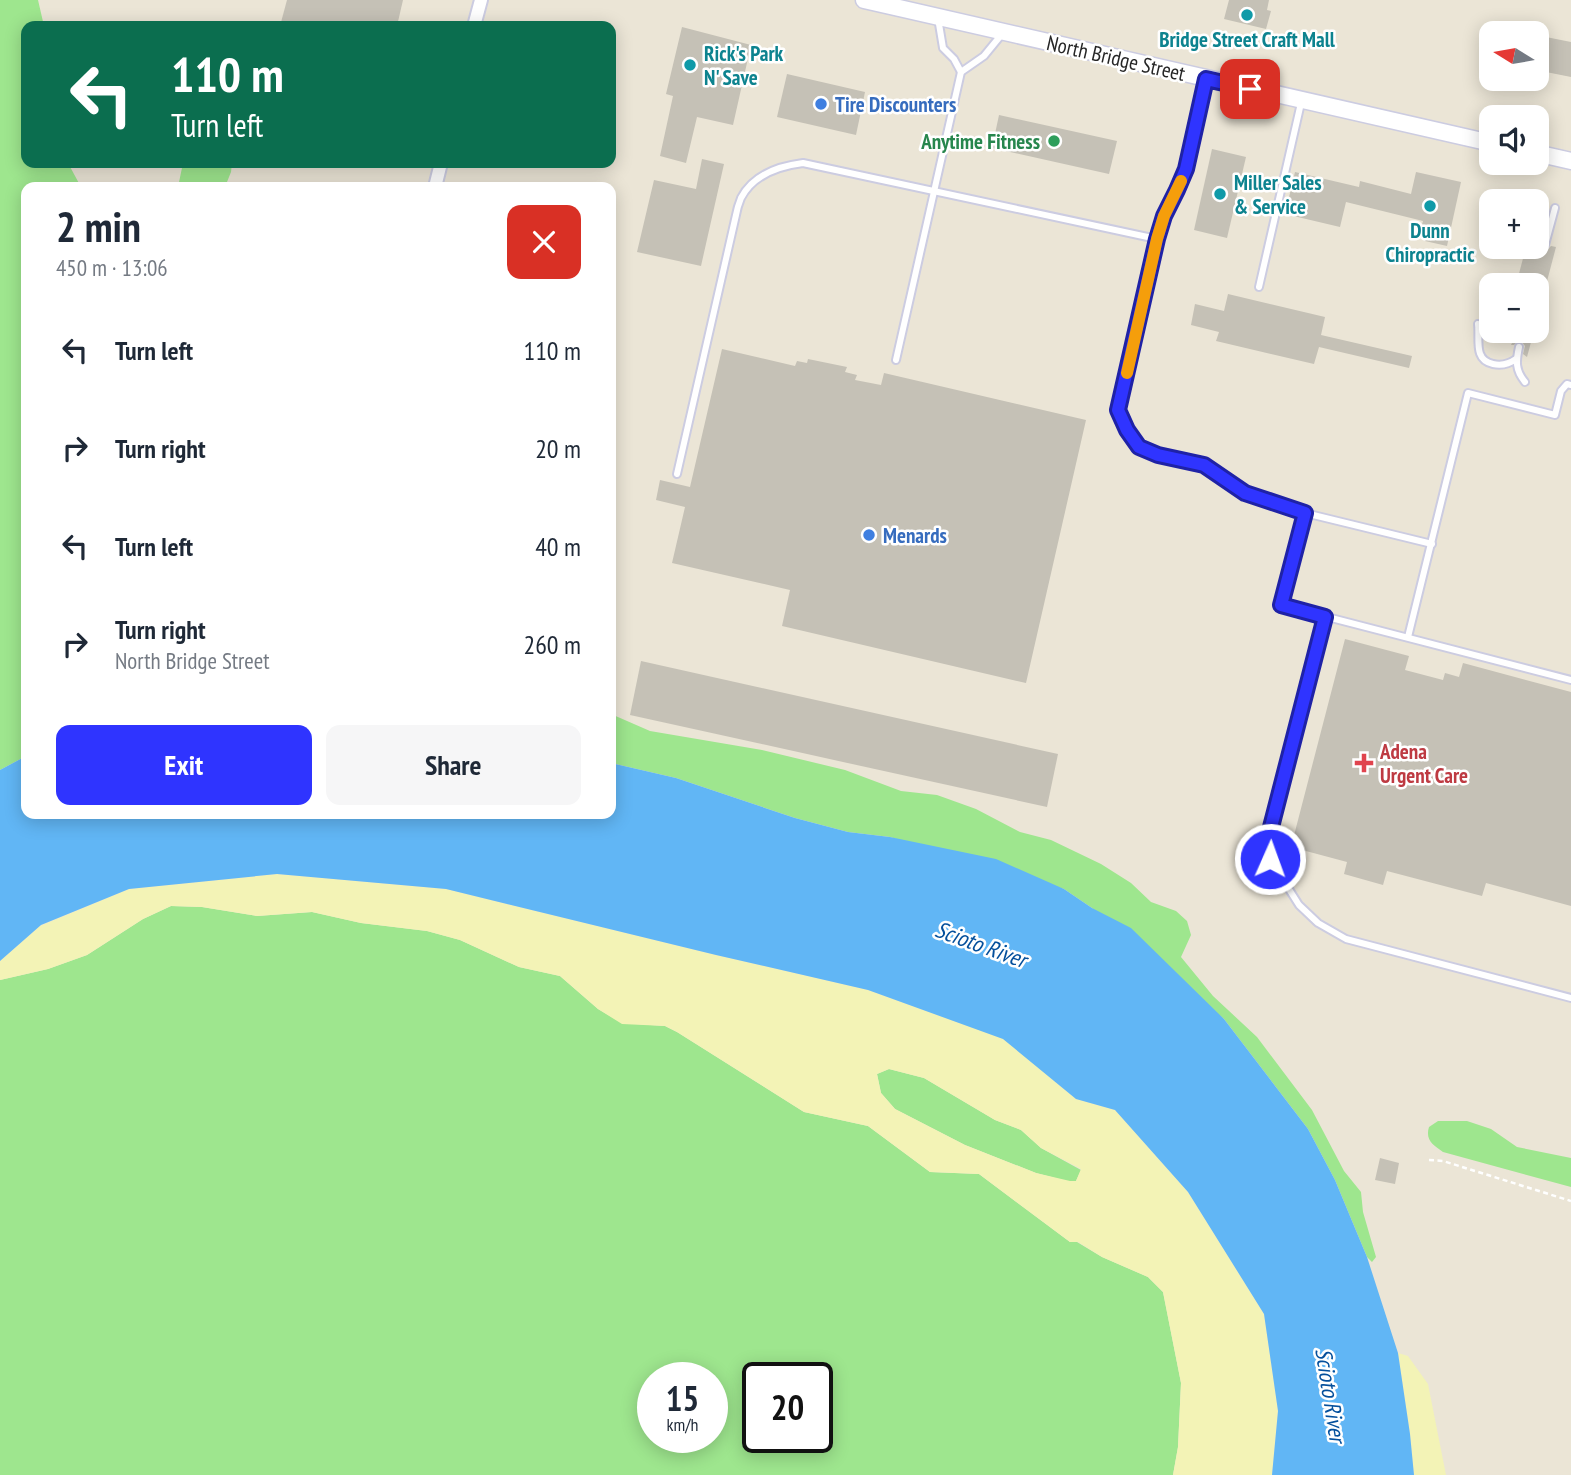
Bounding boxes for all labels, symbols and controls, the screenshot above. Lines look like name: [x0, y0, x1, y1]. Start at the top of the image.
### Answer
marker: Bridge Street Craft Mall: [1239, 7, 1255, 23]
north arrow: [1479, 21, 1549, 91]
map controls: [1479, 21, 1549, 343]
place label: Bridge Street Craft Mall: [1159, 26, 1336, 53]
street label: North Bridge Street: [1044, 29, 1188, 87]
place label: Rick's Park N' Save: [704, 40, 784, 91]
text: 110 m: [171, 42, 284, 106]
icon: left: [56, 49, 147, 140]
marker: Rick's Park N' Save: [682, 57, 698, 73]
pin: [1220, 59, 1280, 119]
icon: arrive: [1231, 70, 1269, 108]
place label: Tire Discounters: [835, 91, 956, 118]
marker: Tire Discounters: [813, 96, 829, 112]
text: Turn left: [171, 104, 263, 146]
button: sound: [1479, 105, 1549, 175]
place label: Anytime Fitness: [920, 128, 1040, 155]
marker: Anytime Fitness: [1046, 133, 1062, 149]
place label: Miller Sales & Service: [1234, 169, 1322, 220]
marker: Miller Sales & Service: [1212, 186, 1228, 202]
button: +: [1479, 189, 1549, 259]
marker: Dunn Chiropractic: [1422, 198, 1438, 214]
text: 2 min: [56, 199, 141, 254]
button: close: [507, 205, 581, 279]
place label: Dunn Chiropractic: [1386, 217, 1475, 268]
text: 450 m · 13:06: [56, 253, 168, 282]
button: −: [1479, 273, 1549, 343]
icon: left: [56, 331, 94, 369]
text: Turn left: [115, 334, 193, 367]
text: 110 m: [523, 334, 581, 367]
icon: right: [56, 429, 94, 467]
text: Turn right: [115, 432, 206, 465]
text: 20 m: [535, 432, 581, 465]
place label: Menards: [883, 522, 947, 549]
icon: left: [56, 527, 94, 565]
marker: Menards: [861, 527, 877, 543]
text: Turn left: [115, 530, 193, 563]
text: 40 m: [535, 530, 581, 563]
text: Turn right: [115, 613, 206, 646]
icon: right: [56, 625, 94, 663]
text: 260 m: [523, 628, 581, 661]
text: North Bridge Street: [115, 646, 270, 675]
button: Exit: [56, 725, 312, 805]
button: Share: [326, 725, 581, 805]
place label: Adena Urgent Care: [1379, 738, 1468, 789]
marker: Adena Urgent Care: [1354, 753, 1374, 773]
position arrow: [1233, 822, 1307, 896]
water label: Scioto River: [932, 914, 1034, 975]
water label: Scioto River: [1309, 1346, 1353, 1448]
speed limit sign: 20: [742, 1362, 833, 1453]
text: 15: [666, 1375, 699, 1421]
text: km/h: [667, 1413, 698, 1436]

